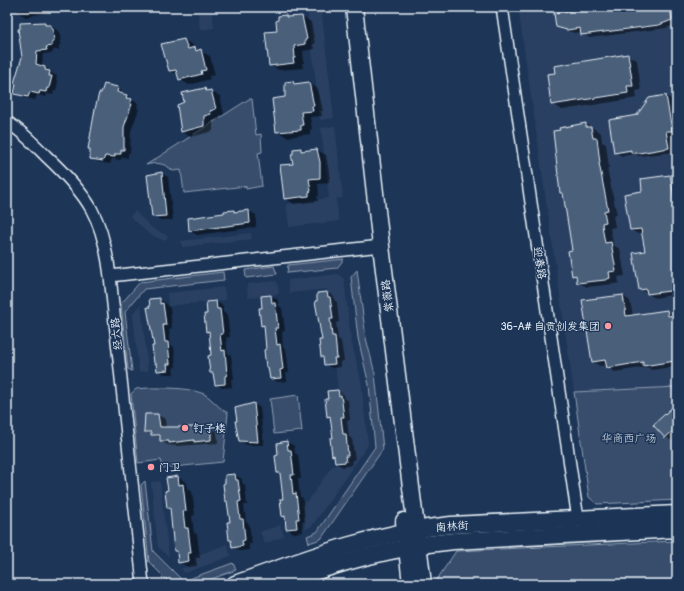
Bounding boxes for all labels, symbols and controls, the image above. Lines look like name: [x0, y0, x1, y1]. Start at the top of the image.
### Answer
street label: 迎春路: [531, 246, 549, 280]
street label: 紫薇路: [379, 279, 396, 313]
street label: 经六路: [108, 317, 125, 351]
place label: 36-A# 自贡创发集团: [500, 320, 600, 333]
marker: 36-A# 自贡创发集团: [603, 321, 613, 331]
place label: 钉子楼: [193, 422, 226, 435]
marker: 钉子楼: [180, 423, 190, 433]
park label: 华商西广场: [602, 432, 657, 445]
place label: 门卫: [159, 461, 181, 474]
marker: 门卫: [146, 462, 156, 472]
street label: 南林街: [435, 519, 470, 534]

